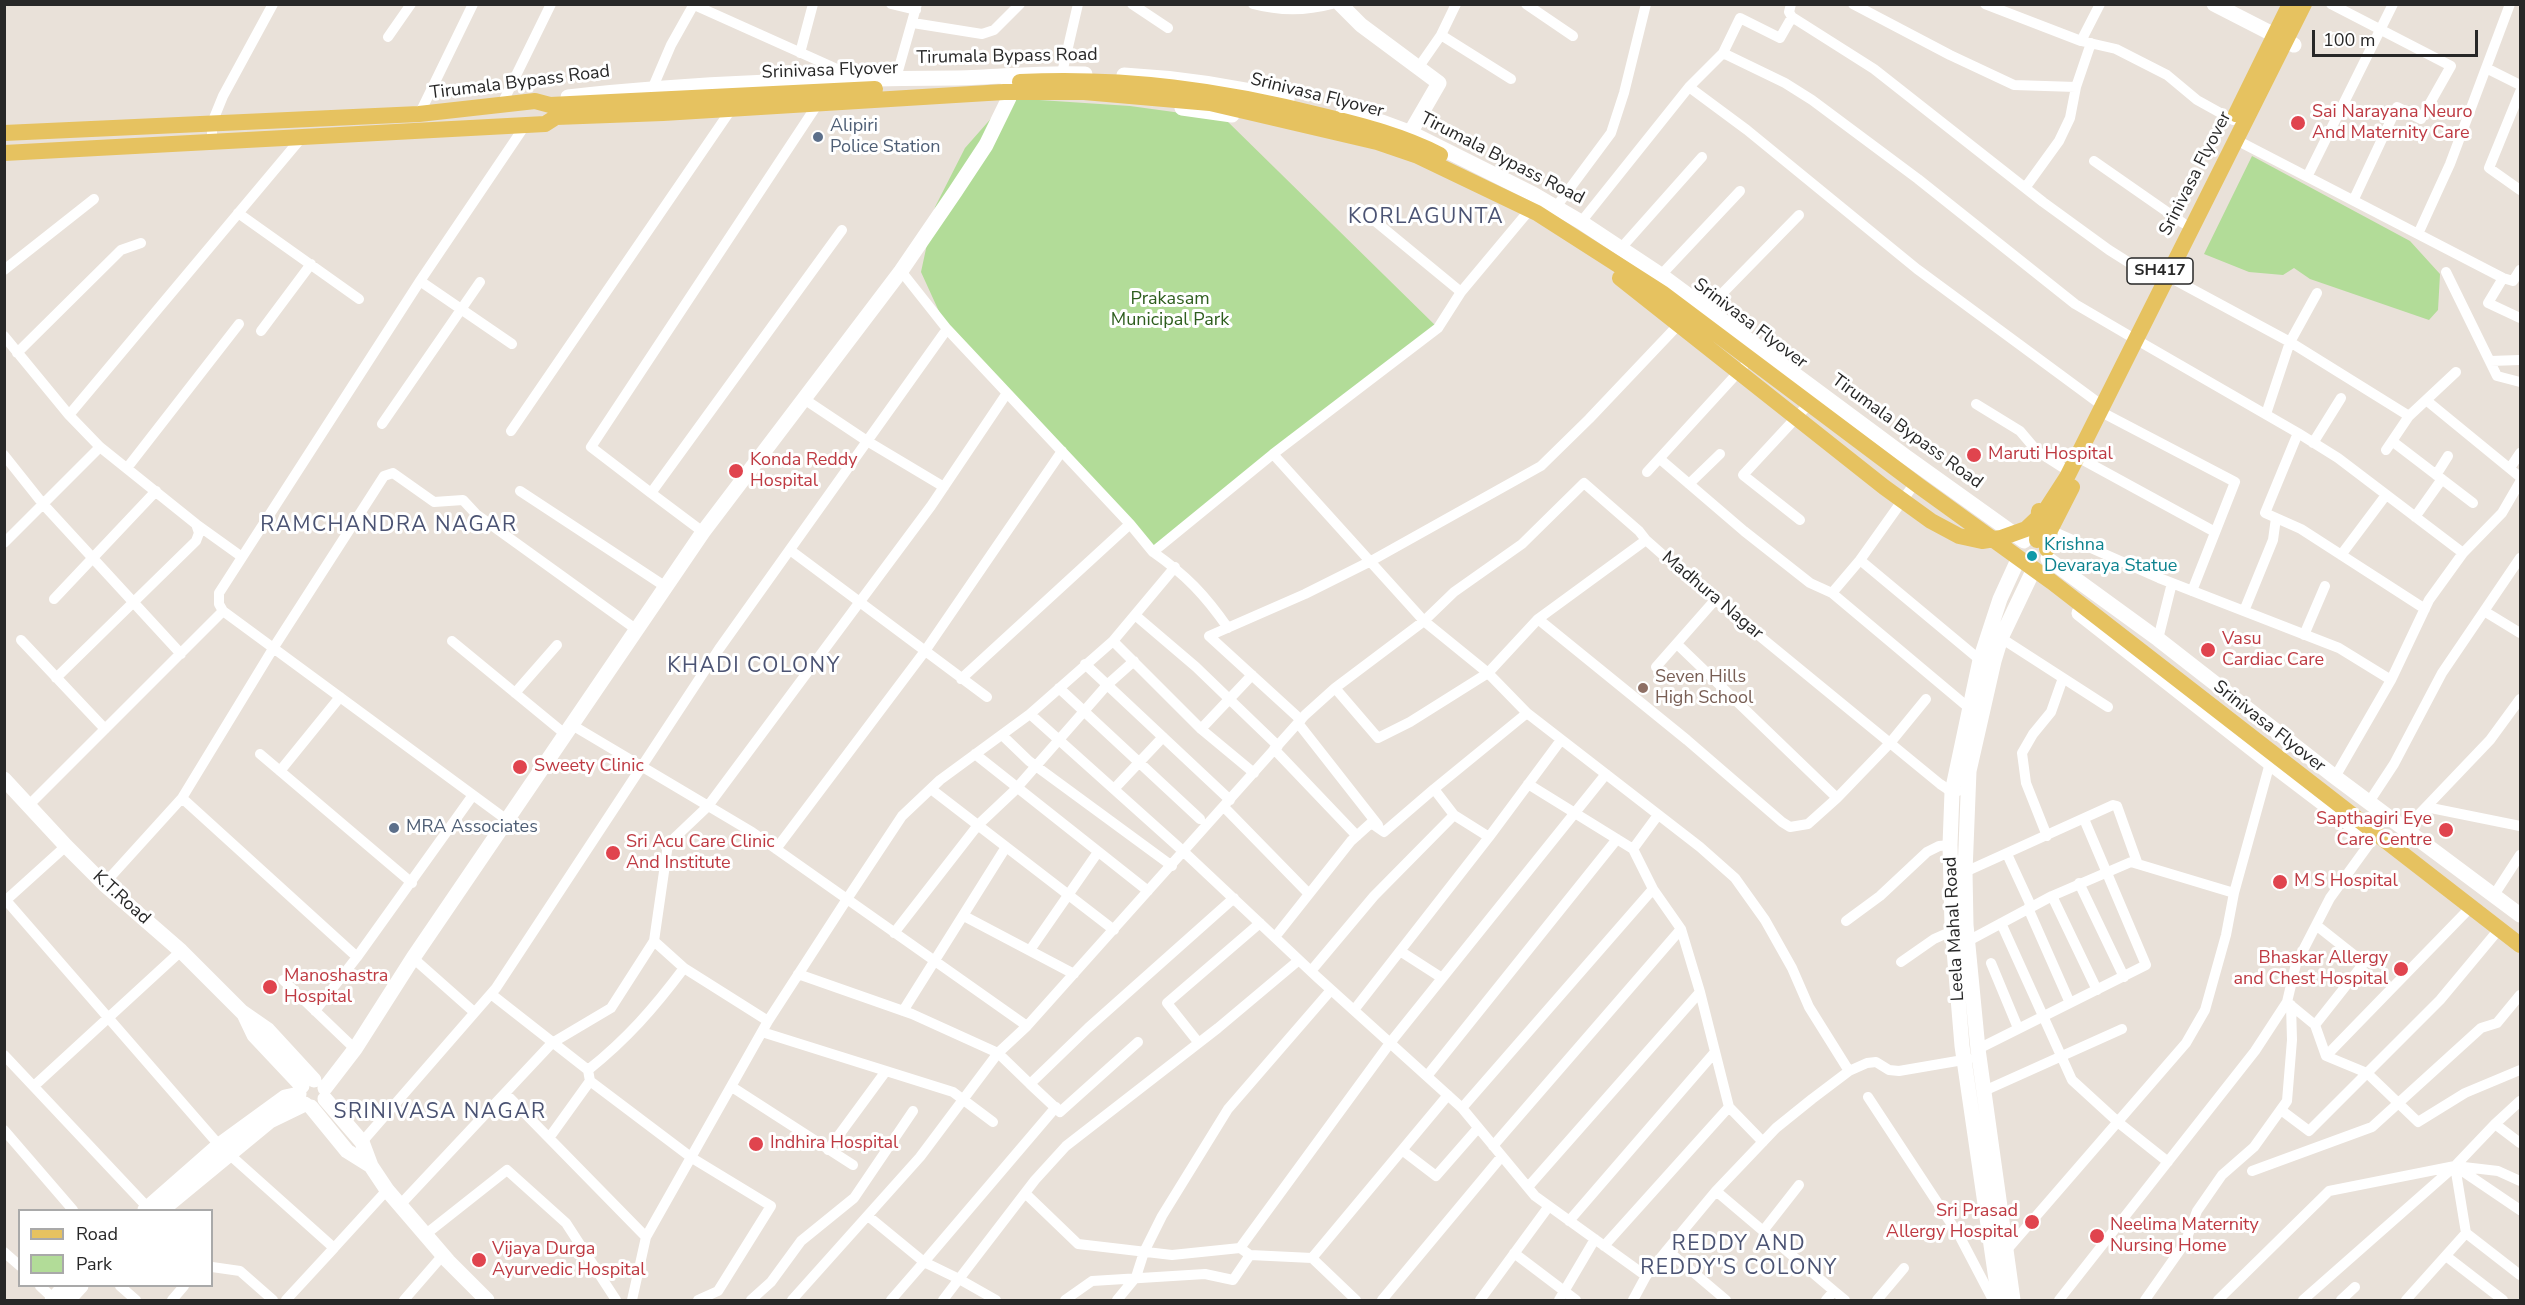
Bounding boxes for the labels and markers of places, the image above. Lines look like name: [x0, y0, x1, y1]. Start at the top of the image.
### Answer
place label: Sai Narayana Neuro And Maternity Care: [2312, 102, 2472, 144]
marker: Sai Narayana Neuro And Maternity Care: [2289, 114, 2307, 132]
place label: Alipiri Police Station: [830, 116, 940, 158]
marker: Alipiri Police Station: [811, 130, 825, 144]
place label: Maruti Hospital: [1988, 444, 2113, 466]
marker: Maruti Hospital: [1965, 446, 1983, 464]
place label: Konda Reddy Hospital: [750, 450, 858, 492]
marker: Konda Reddy Hospital: [727, 462, 745, 480]
place label: Krishna Devaraya Statue: [2044, 535, 2177, 578]
marker: Krishna Devaraya Statue: [2025, 549, 2039, 563]
place label: Vasu Cardiac Care: [2222, 629, 2324, 672]
marker: Vasu Cardiac Care: [2199, 641, 2217, 659]
place label: Seven Hills High School: [1655, 667, 1753, 710]
marker: Seven Hills High School: [1636, 681, 1650, 695]
place label: Sweety Clinic: [534, 756, 644, 778]
marker: Sweety Clinic: [511, 758, 529, 776]
place label: Sapthagiri Eye Care Centre: [2316, 809, 2432, 852]
place label: MRA Associates: [406, 817, 538, 839]
marker: MRA Associates: [387, 821, 401, 835]
marker: Sapthagiri Eye Care Centre: [2437, 821, 2455, 839]
place label: Sri Acu Care Clinic And Institute: [626, 832, 775, 874]
marker: Sri Acu Care Clinic And Institute: [604, 844, 622, 862]
place label: M S Hospital: [2294, 871, 2398, 893]
marker: M S Hospital: [2271, 873, 2289, 891]
place label: Bhaskar Allergy and Chest Hospital: [2234, 948, 2388, 990]
marker: Bhaskar Allergy and Chest Hospital: [2392, 960, 2410, 978]
place label: Manoshastra Hospital: [284, 966, 388, 1008]
marker: Manoshastra Hospital: [261, 978, 279, 996]
place label: Indhira Hospital: [770, 1133, 898, 1155]
marker: Indhira Hospital: [747, 1135, 765, 1153]
place label: Sri Prasad Allergy Hospital: [1886, 1201, 2018, 1244]
marker: Sri Prasad Allergy Hospital: [2023, 1213, 2041, 1231]
place label: Neelima Maternity Nursing Home: [2110, 1215, 2259, 1258]
marker: Neelima Maternity Nursing Home: [2088, 1227, 2106, 1245]
place label: Vijaya Durga Ayurvedic Hospital: [492, 1239, 646, 1282]
marker: Vijaya Durga Ayurvedic Hospital: [470, 1251, 488, 1269]

